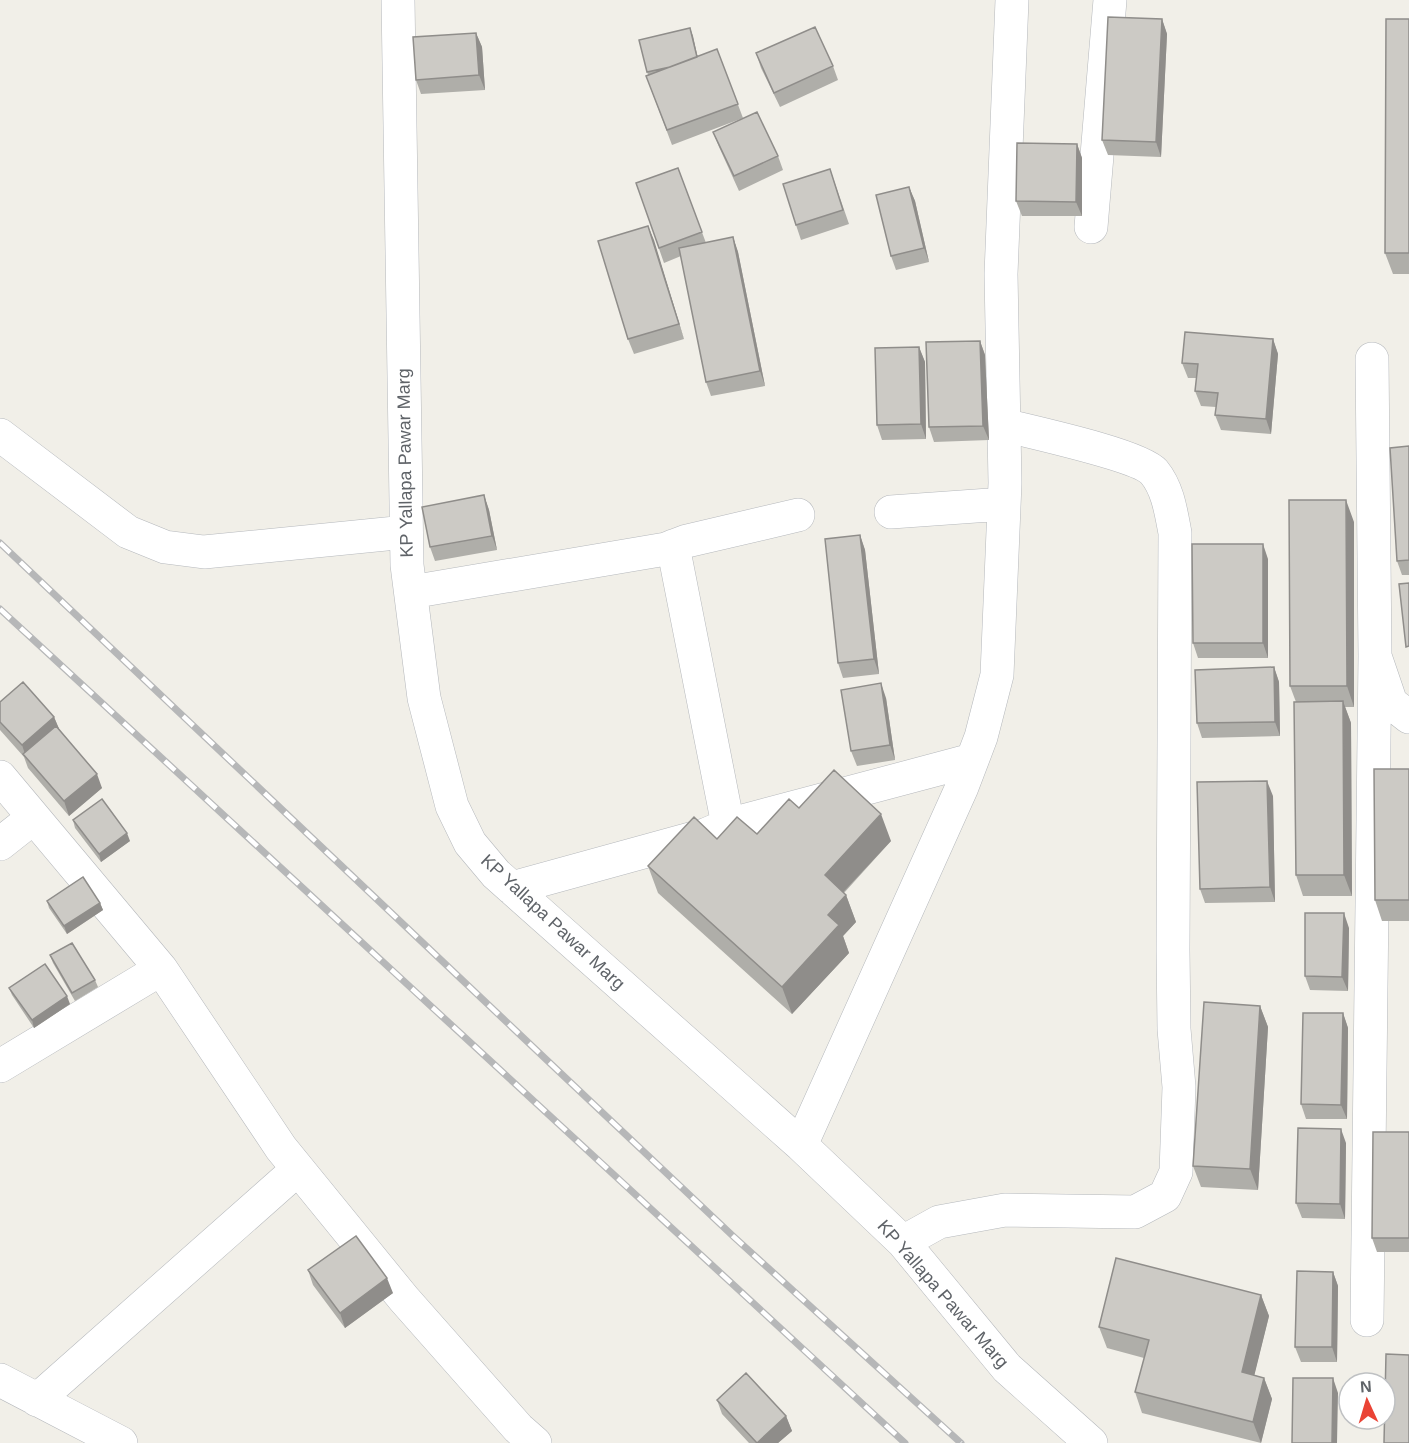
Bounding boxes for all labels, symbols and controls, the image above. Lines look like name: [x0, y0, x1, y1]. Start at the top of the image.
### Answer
street label: KP Yallapa Pawar Marg: [393, 368, 417, 558]
street label: KP Yallapa Pawar Marg: [477, 850, 629, 994]
street label: KP Yallapa Pawar Marg: [873, 1216, 1013, 1372]
north arrow: [1337, 1371, 1397, 1431]
text: N: [1360, 1378, 1372, 1395]

